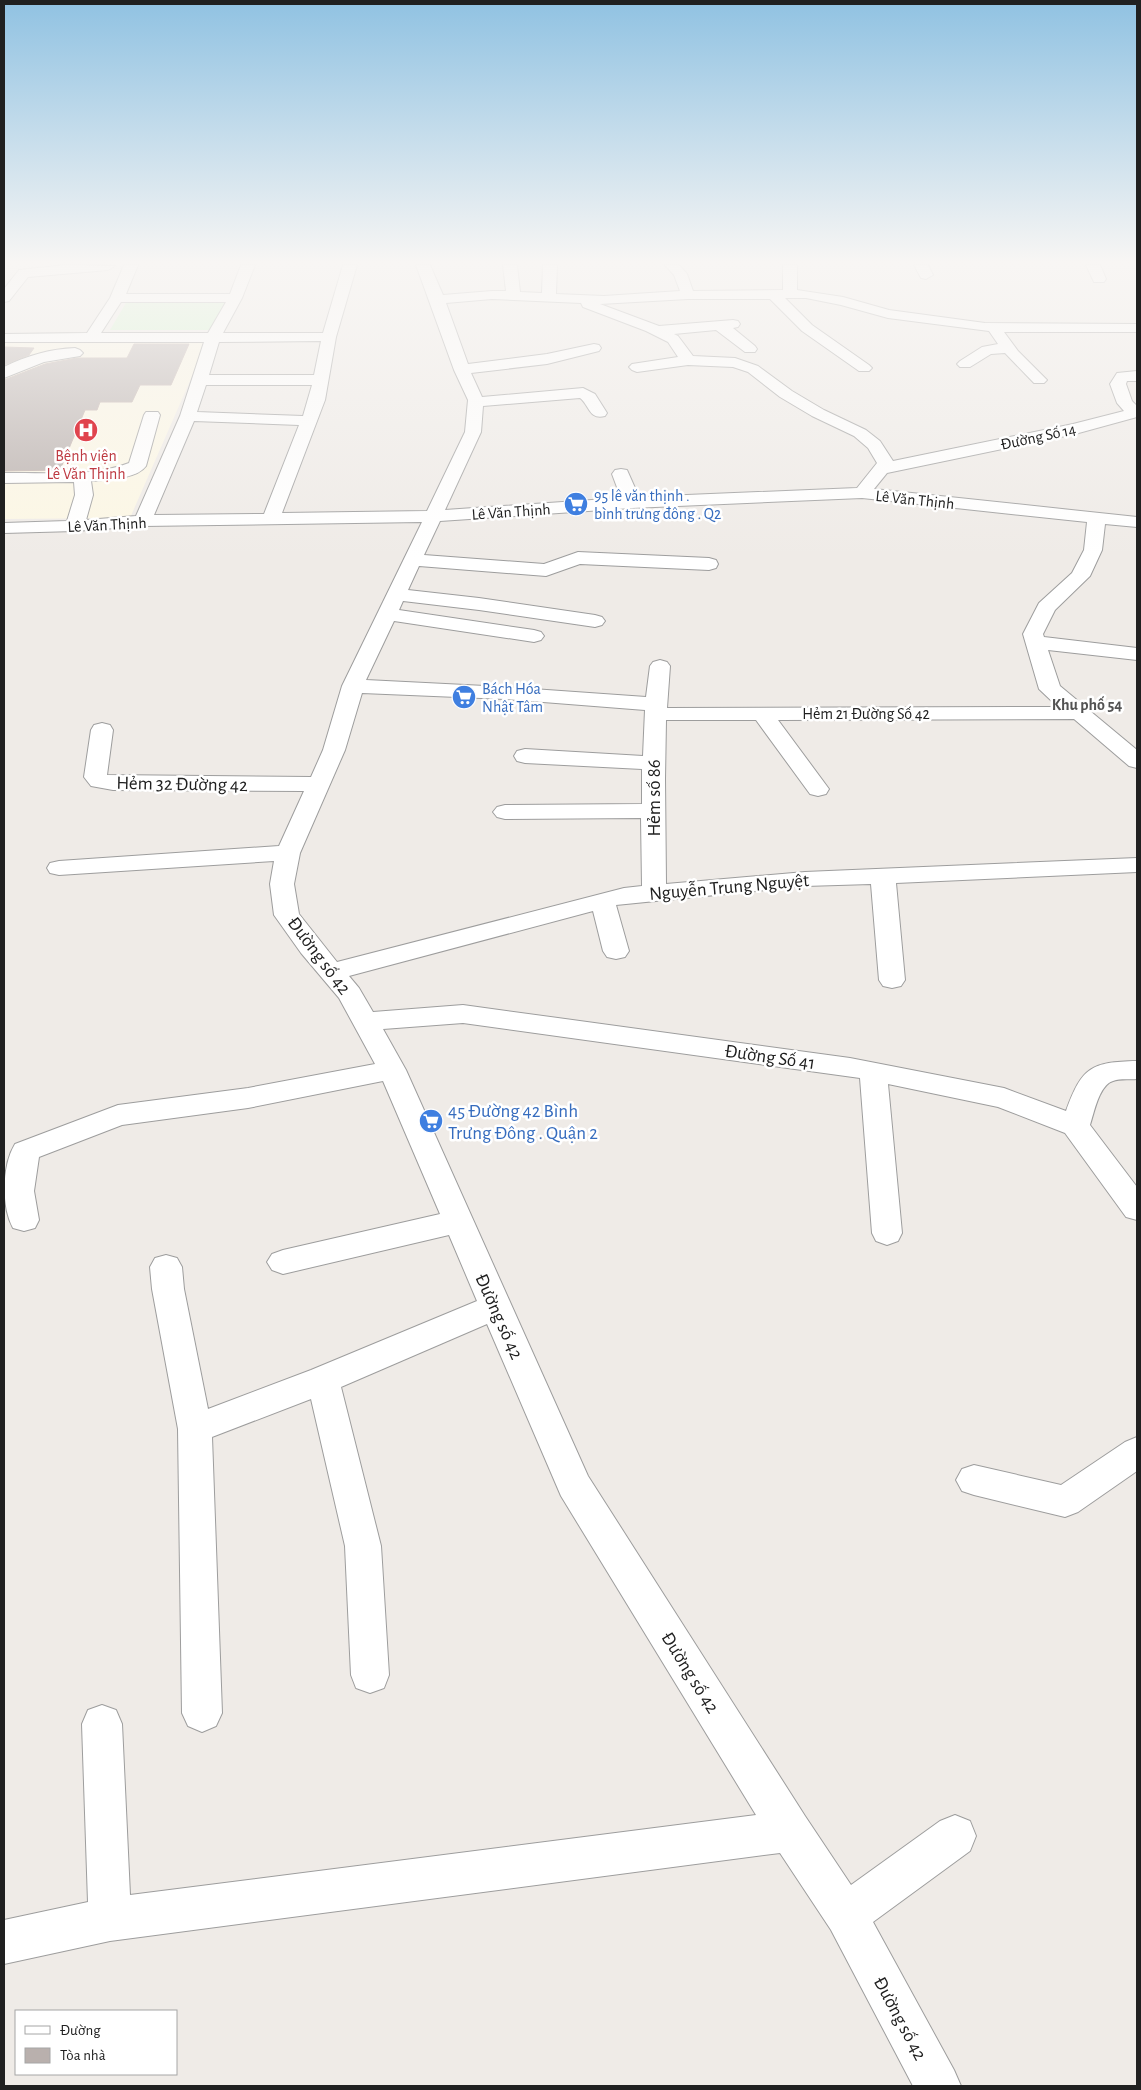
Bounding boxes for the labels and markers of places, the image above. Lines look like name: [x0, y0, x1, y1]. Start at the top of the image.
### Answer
hospital icon: Bệnh viện Lê Văn Thịnh: [73, 417, 99, 443]
place label: Bệnh viện Lê Văn Thịnh: [46, 448, 126, 482]
place label: 95 lê văn thịnh . bình trưng đông . Q2: [594, 488, 721, 523]
supermarket icon: 95 lê văn thịnh . bình trưng đông . Q2: [563, 491, 589, 517]
place label: Bách Hóa Nhật Tâm: [482, 681, 543, 715]
supermarket icon: Bách Hóa Nhật Tâm: [451, 684, 477, 710]
place label: 45 Đường 42 Bình Trưng Đông . Quận 2: [448, 1102, 598, 1143]
supermarket icon: 45 Đường 42 Bình Trưng Đông . Quận 2: [418, 1108, 444, 1134]

